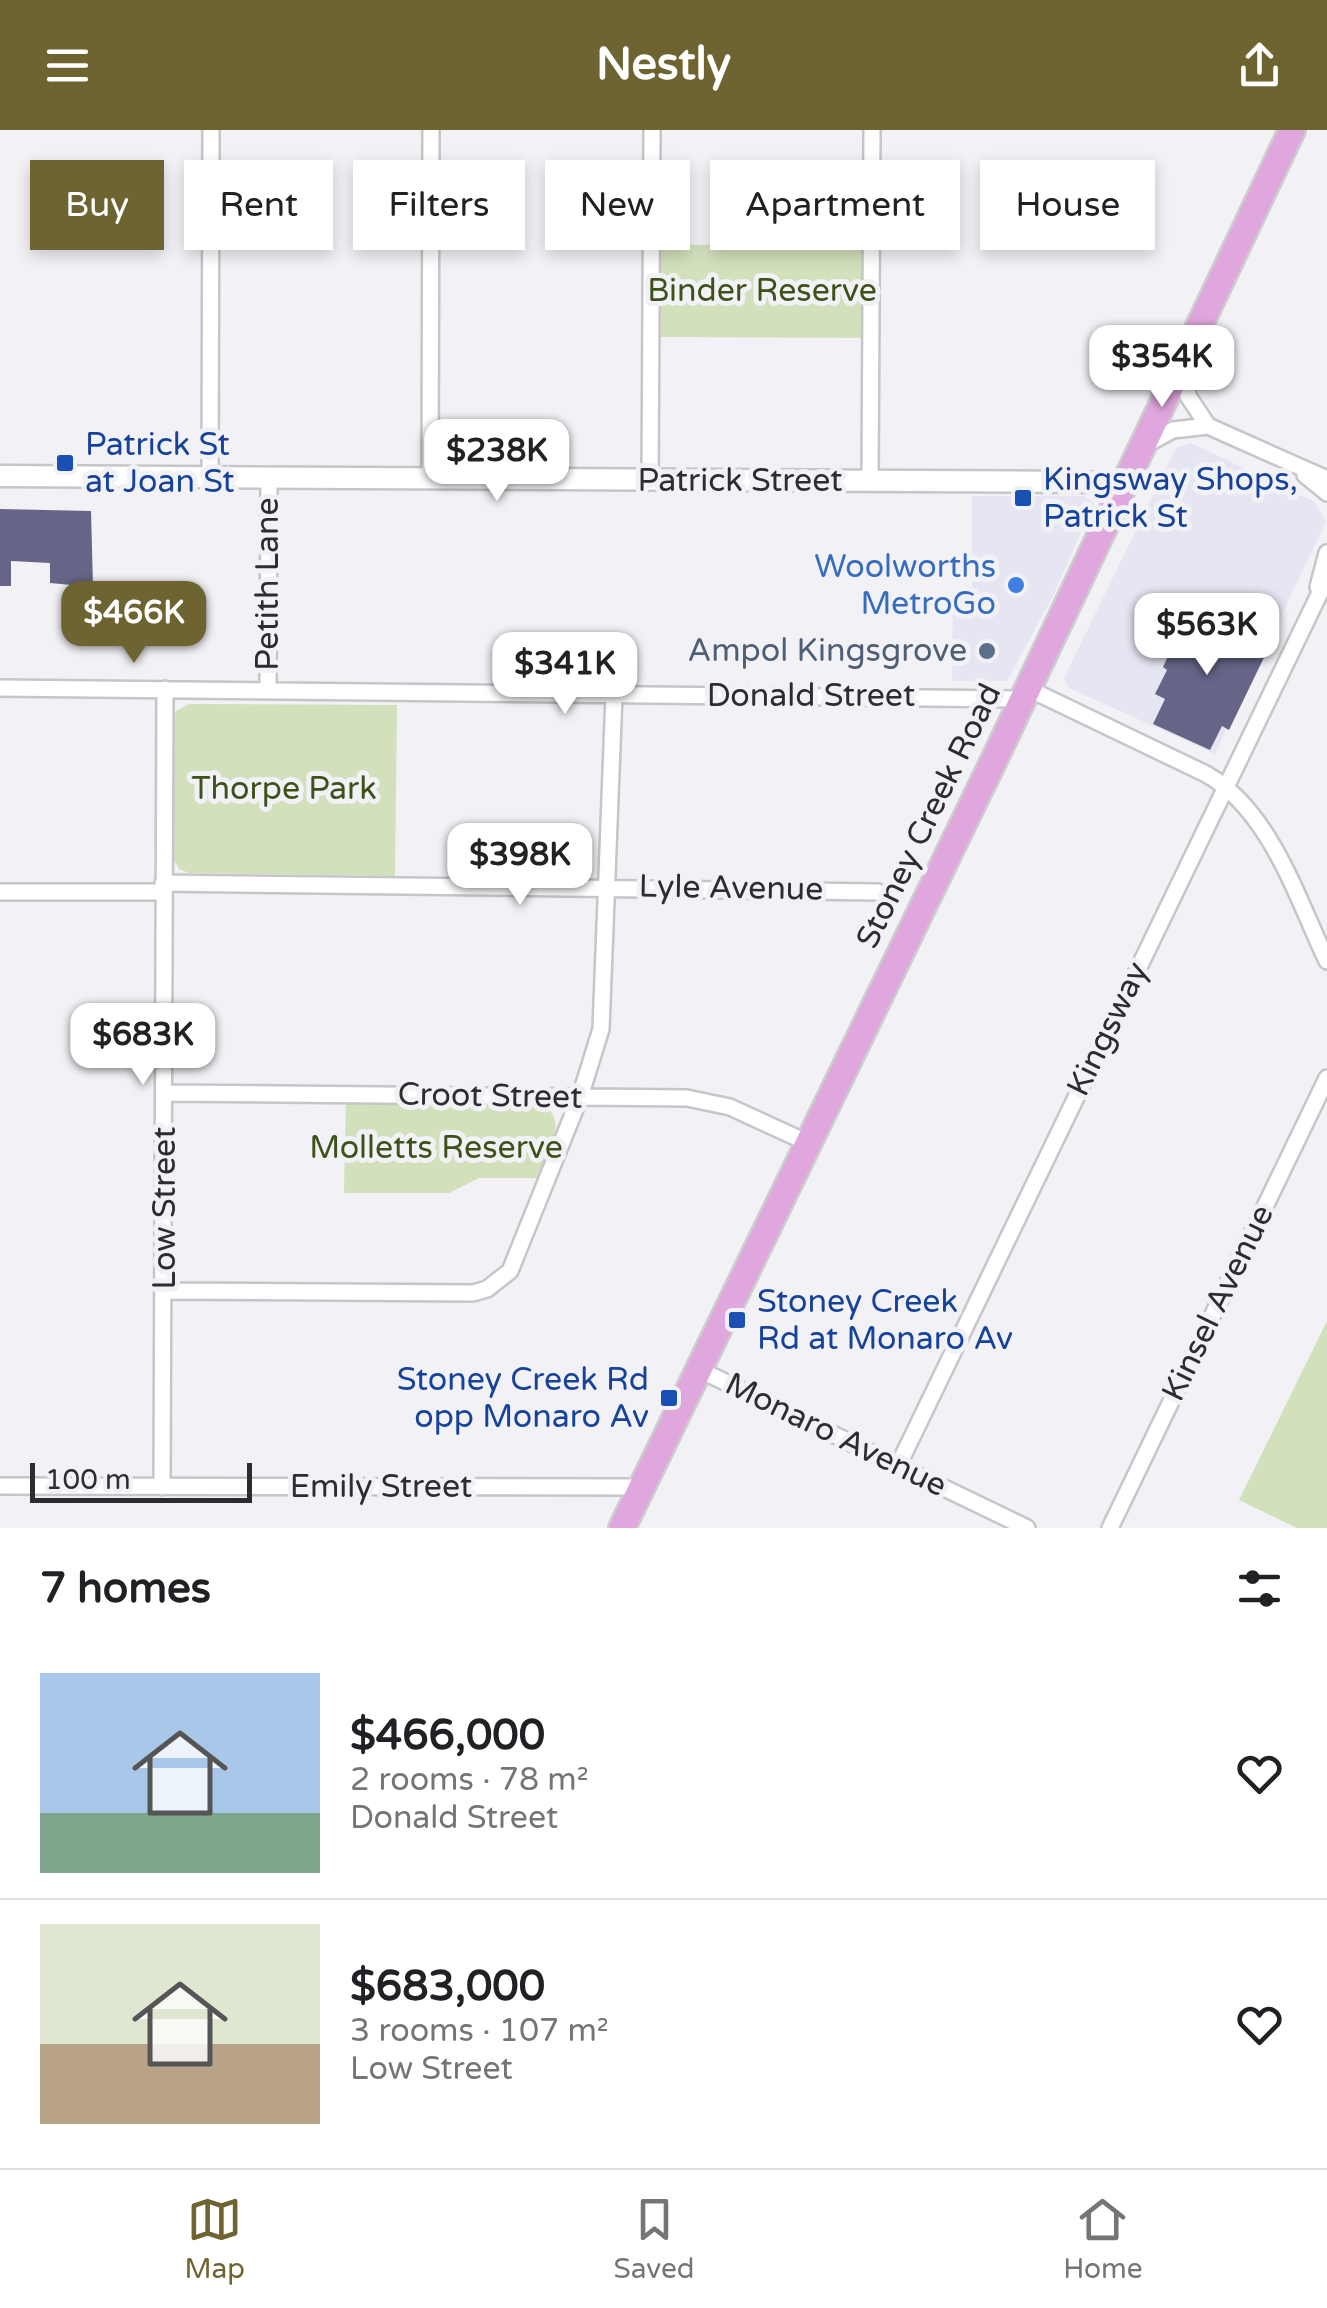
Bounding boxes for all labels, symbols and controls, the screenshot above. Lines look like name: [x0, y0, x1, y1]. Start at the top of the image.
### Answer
icon: menu: [40, 38, 95, 93]
text: Nestly: [596, 38, 731, 92]
icon: share: [1232, 38, 1287, 93]
chip: Buy: [30, 160, 164, 250]
chip: Rent: [184, 160, 333, 250]
chip: Filters: [353, 160, 525, 250]
chip: New: [545, 160, 690, 250]
chip: Apartment: [710, 160, 960, 250]
chip: House: [980, 160, 1155, 250]
park label: Binder Reserve: [647, 272, 877, 310]
pin: $354K: [1092, 325, 1232, 410]
text: $354K: [1111, 338, 1213, 376]
pin: $238K: [427, 419, 567, 504]
place label: Patrick St at Joan St: [85, 426, 235, 501]
text: $238K: [446, 432, 548, 470]
marker: Patrick St at Joan St: [54, 452, 76, 474]
place label: Kingsway Shops, Patrick St: [1043, 461, 1298, 536]
street label: Patrick Street: [638, 462, 843, 500]
marker: Kingsway Shops, Patrick St: [1012, 487, 1034, 509]
street label: Petith Lane: [249, 497, 287, 671]
place label: Woolworths MetroGo: [814, 548, 996, 623]
marker: Woolworths MetroGo: [1005, 574, 1027, 596]
pin: $466K: [64, 581, 204, 666]
pin: $563K: [1137, 593, 1277, 678]
text: $466K: [83, 594, 185, 632]
text: $563K: [1156, 606, 1258, 644]
pin: $341K: [495, 632, 635, 717]
place label: Ampol Kingsgrove: [688, 632, 967, 670]
marker: Ampol Kingsgrove: [976, 640, 998, 662]
text: $341K: [514, 645, 616, 683]
street label: Donald Street: [707, 677, 915, 715]
street label: Stoney Creek Road: [848, 678, 1010, 954]
park label: Thorpe Park: [191, 770, 377, 808]
pin: $398K: [450, 823, 590, 908]
text: $398K: [469, 836, 571, 874]
street label: Lyle Avenue: [638, 867, 824, 909]
street label: Kingsway: [1059, 956, 1157, 1102]
pin: $683K: [73, 1003, 213, 1088]
text: $683K: [92, 1016, 194, 1054]
street label: Croot Street: [397, 1075, 583, 1117]
street label: Low Street: [146, 1127, 184, 1289]
park label: Molletts Reserve: [309, 1129, 563, 1167]
street label: Kinsel Avenue: [1154, 1199, 1282, 1407]
place label: Stoney Creek Rd at Monaro Av: [757, 1283, 1013, 1358]
marker: Stoney Creek Rd at Monaro Av: [726, 1309, 748, 1331]
place label: Stoney Creek Rd opp Monaro Av: [397, 1361, 649, 1436]
street label: Monaro Avenue: [719, 1365, 953, 1505]
marker: Stoney Creek Rd opp Monaro Av: [658, 1387, 680, 1409]
scale bar: [30, 1458, 252, 1502]
text: 100 m: [45, 1463, 131, 1497]
street label: Emily Street: [290, 1468, 472, 1506]
icon: filters: [1232, 1561, 1287, 1616]
text: 7 homes: [40, 1563, 211, 1614]
text: $466,000: [350, 1710, 545, 1761]
icon: home: [120, 1713, 240, 1833]
icon: heart: [1232, 1746, 1287, 1801]
text: 2 rooms · 78 m²: [350, 1761, 589, 1799]
text: Donald Street: [350, 1799, 558, 1837]
text: $683,000: [350, 1961, 545, 2012]
icon: home: [120, 1964, 240, 2084]
icon: heart: [1232, 1997, 1287, 2052]
text: 3 rooms · 107 m²: [350, 2012, 609, 2050]
text: Low Street: [350, 2050, 513, 2088]
tab: Map: [184, 2192, 245, 2286]
tab: Saved: [614, 2192, 695, 2286]
tab: Home: [1063, 2192, 1143, 2286]

